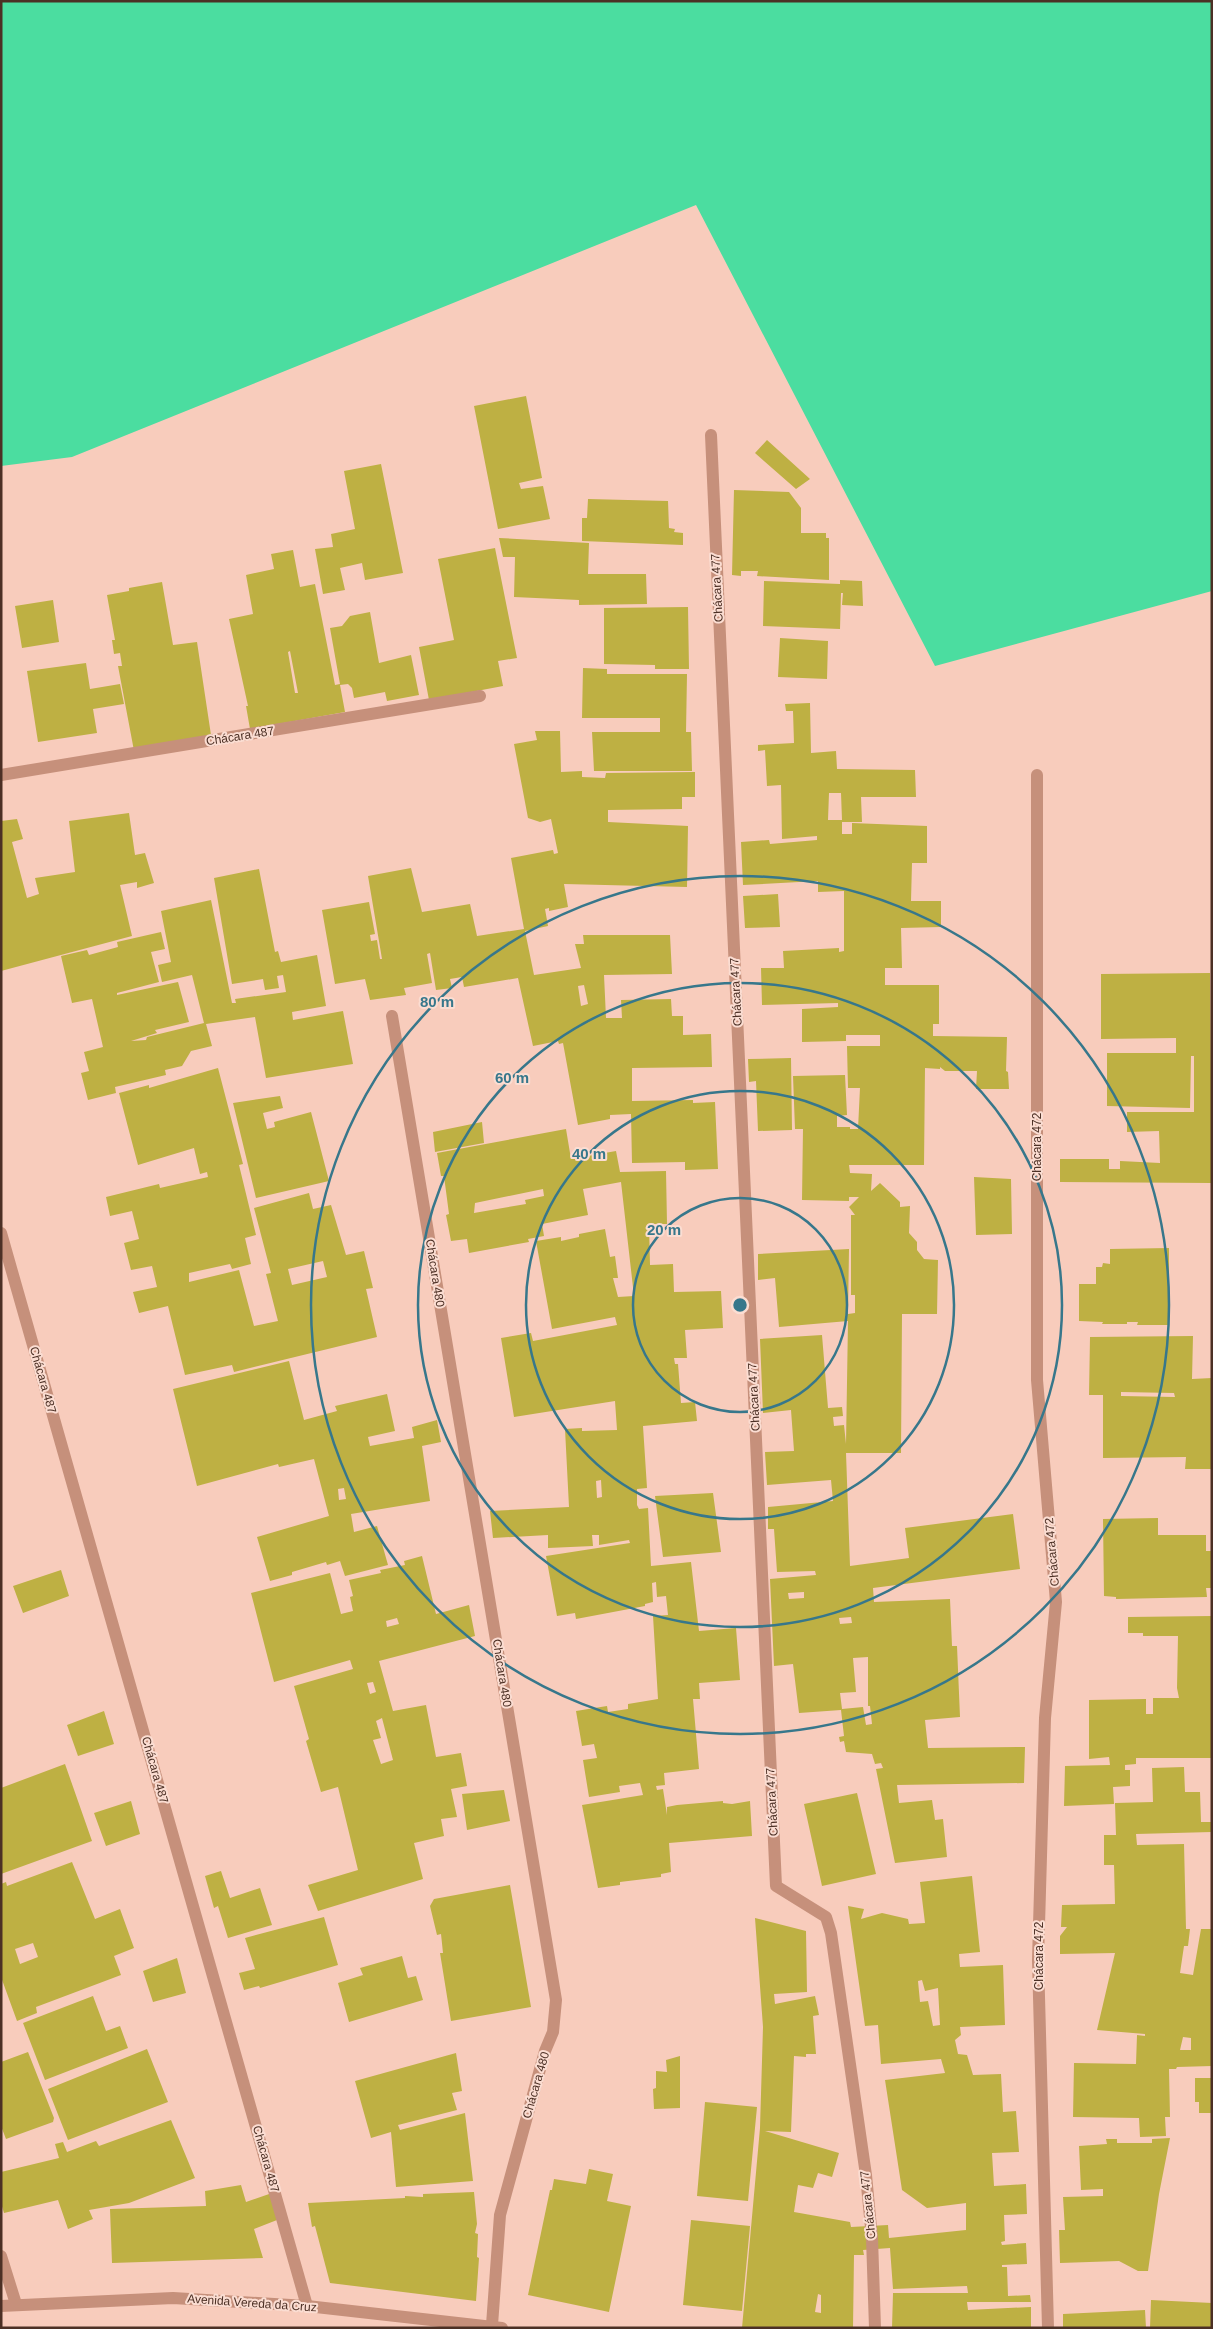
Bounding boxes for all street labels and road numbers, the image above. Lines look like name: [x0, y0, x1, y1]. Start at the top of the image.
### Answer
street label: Chácara 477: [708, 553, 726, 623]
street label: Chácara 487: [205, 724, 275, 748]
street label: Chácara 477: [727, 957, 745, 1027]
street label: Chácara 472: [1030, 1112, 1044, 1181]
street label: Chácara 480: [423, 1238, 447, 1308]
street label: Chácara 487: [27, 1345, 59, 1415]
street label: Chácara 477: [745, 1362, 763, 1432]
street label: Chácara 472: [1042, 1517, 1062, 1587]
street label: Chácara 480: [490, 1638, 514, 1708]
street label: Chácara 487: [139, 1735, 171, 1805]
street label: Chácara 477: [763, 1767, 781, 1837]
street label: Chácara 472: [1032, 1921, 1046, 1990]
street label: Chácara 480: [520, 2050, 552, 2120]
street label: Chácara 487: [250, 2124, 282, 2194]
street label: Chácara 477: [857, 2170, 879, 2240]
street label: Avenida Vereda da Cruz: [187, 2291, 317, 2315]

